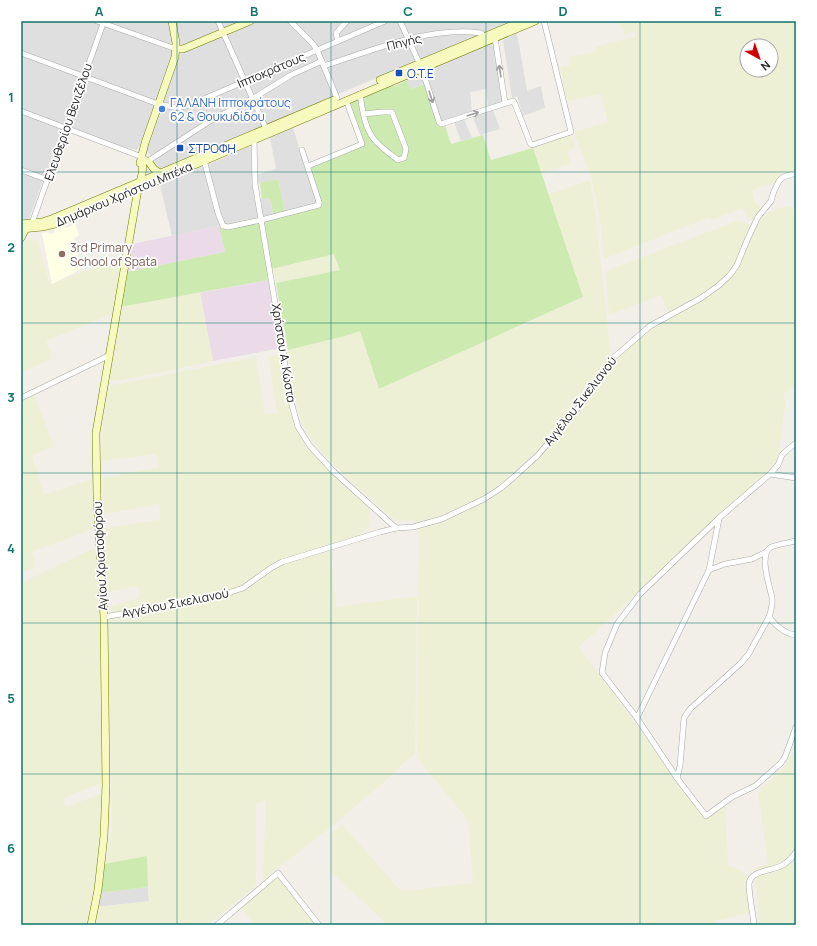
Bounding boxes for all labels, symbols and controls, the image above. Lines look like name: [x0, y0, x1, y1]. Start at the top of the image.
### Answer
text: A: [95, 2, 104, 20]
text: B: [250, 2, 258, 20]
text: C: [403, 2, 413, 20]
text: D: [558, 2, 568, 20]
text: E: [714, 2, 722, 20]
street label: Πηγής: [385, 29, 423, 55]
north arrow: [739, 38, 779, 78]
street label: Ιπποκράτους: [234, 48, 308, 92]
text: N: [758, 58, 774, 74]
street label: Ελευθερίου Βενιζέλου: [40, 61, 96, 183]
one-way arrow: [496, 64, 504, 77]
place label: Ο.Τ.Ε: [407, 65, 434, 82]
marker: Ο.Τ.Ε: [394, 68, 404, 78]
text: 1: [8, 88, 14, 106]
one-way arrow: [427, 91, 435, 103]
place label: ΓΑΛΑΝΗ Ιπποκράτους 62 & Θουκυδίδου: [170, 94, 291, 125]
marker: ΓΑΛΑΝΗ Ιπποκράτους 62 & Θουκυδίδου: [157, 104, 167, 114]
one-way arrow: [466, 109, 478, 117]
place label: ΣΤΡΟΦΗ: [188, 140, 236, 157]
marker: ΣΤΡΟΦΗ: [175, 143, 185, 153]
street label: Δημάρχου Χρήστου Μπέκα: [53, 157, 195, 231]
text: 2: [7, 238, 15, 256]
place label: 3rd Primary School of Spata: [70, 239, 157, 270]
marker: 3rd Primary School of Spata: [57, 249, 67, 259]
street label: Χρήστου Α. Κώστα: [268, 302, 300, 404]
street label: Αγγέλου Σικελιανού: [540, 353, 620, 449]
text: 3: [7, 388, 15, 406]
street label: Αγίου Χριστοφόρου: [89, 501, 111, 611]
text: 4: [7, 539, 15, 557]
street label: Αγγέλου Σικελιανού: [120, 584, 230, 622]
text: 5: [7, 689, 15, 707]
text: 6: [7, 839, 15, 857]

